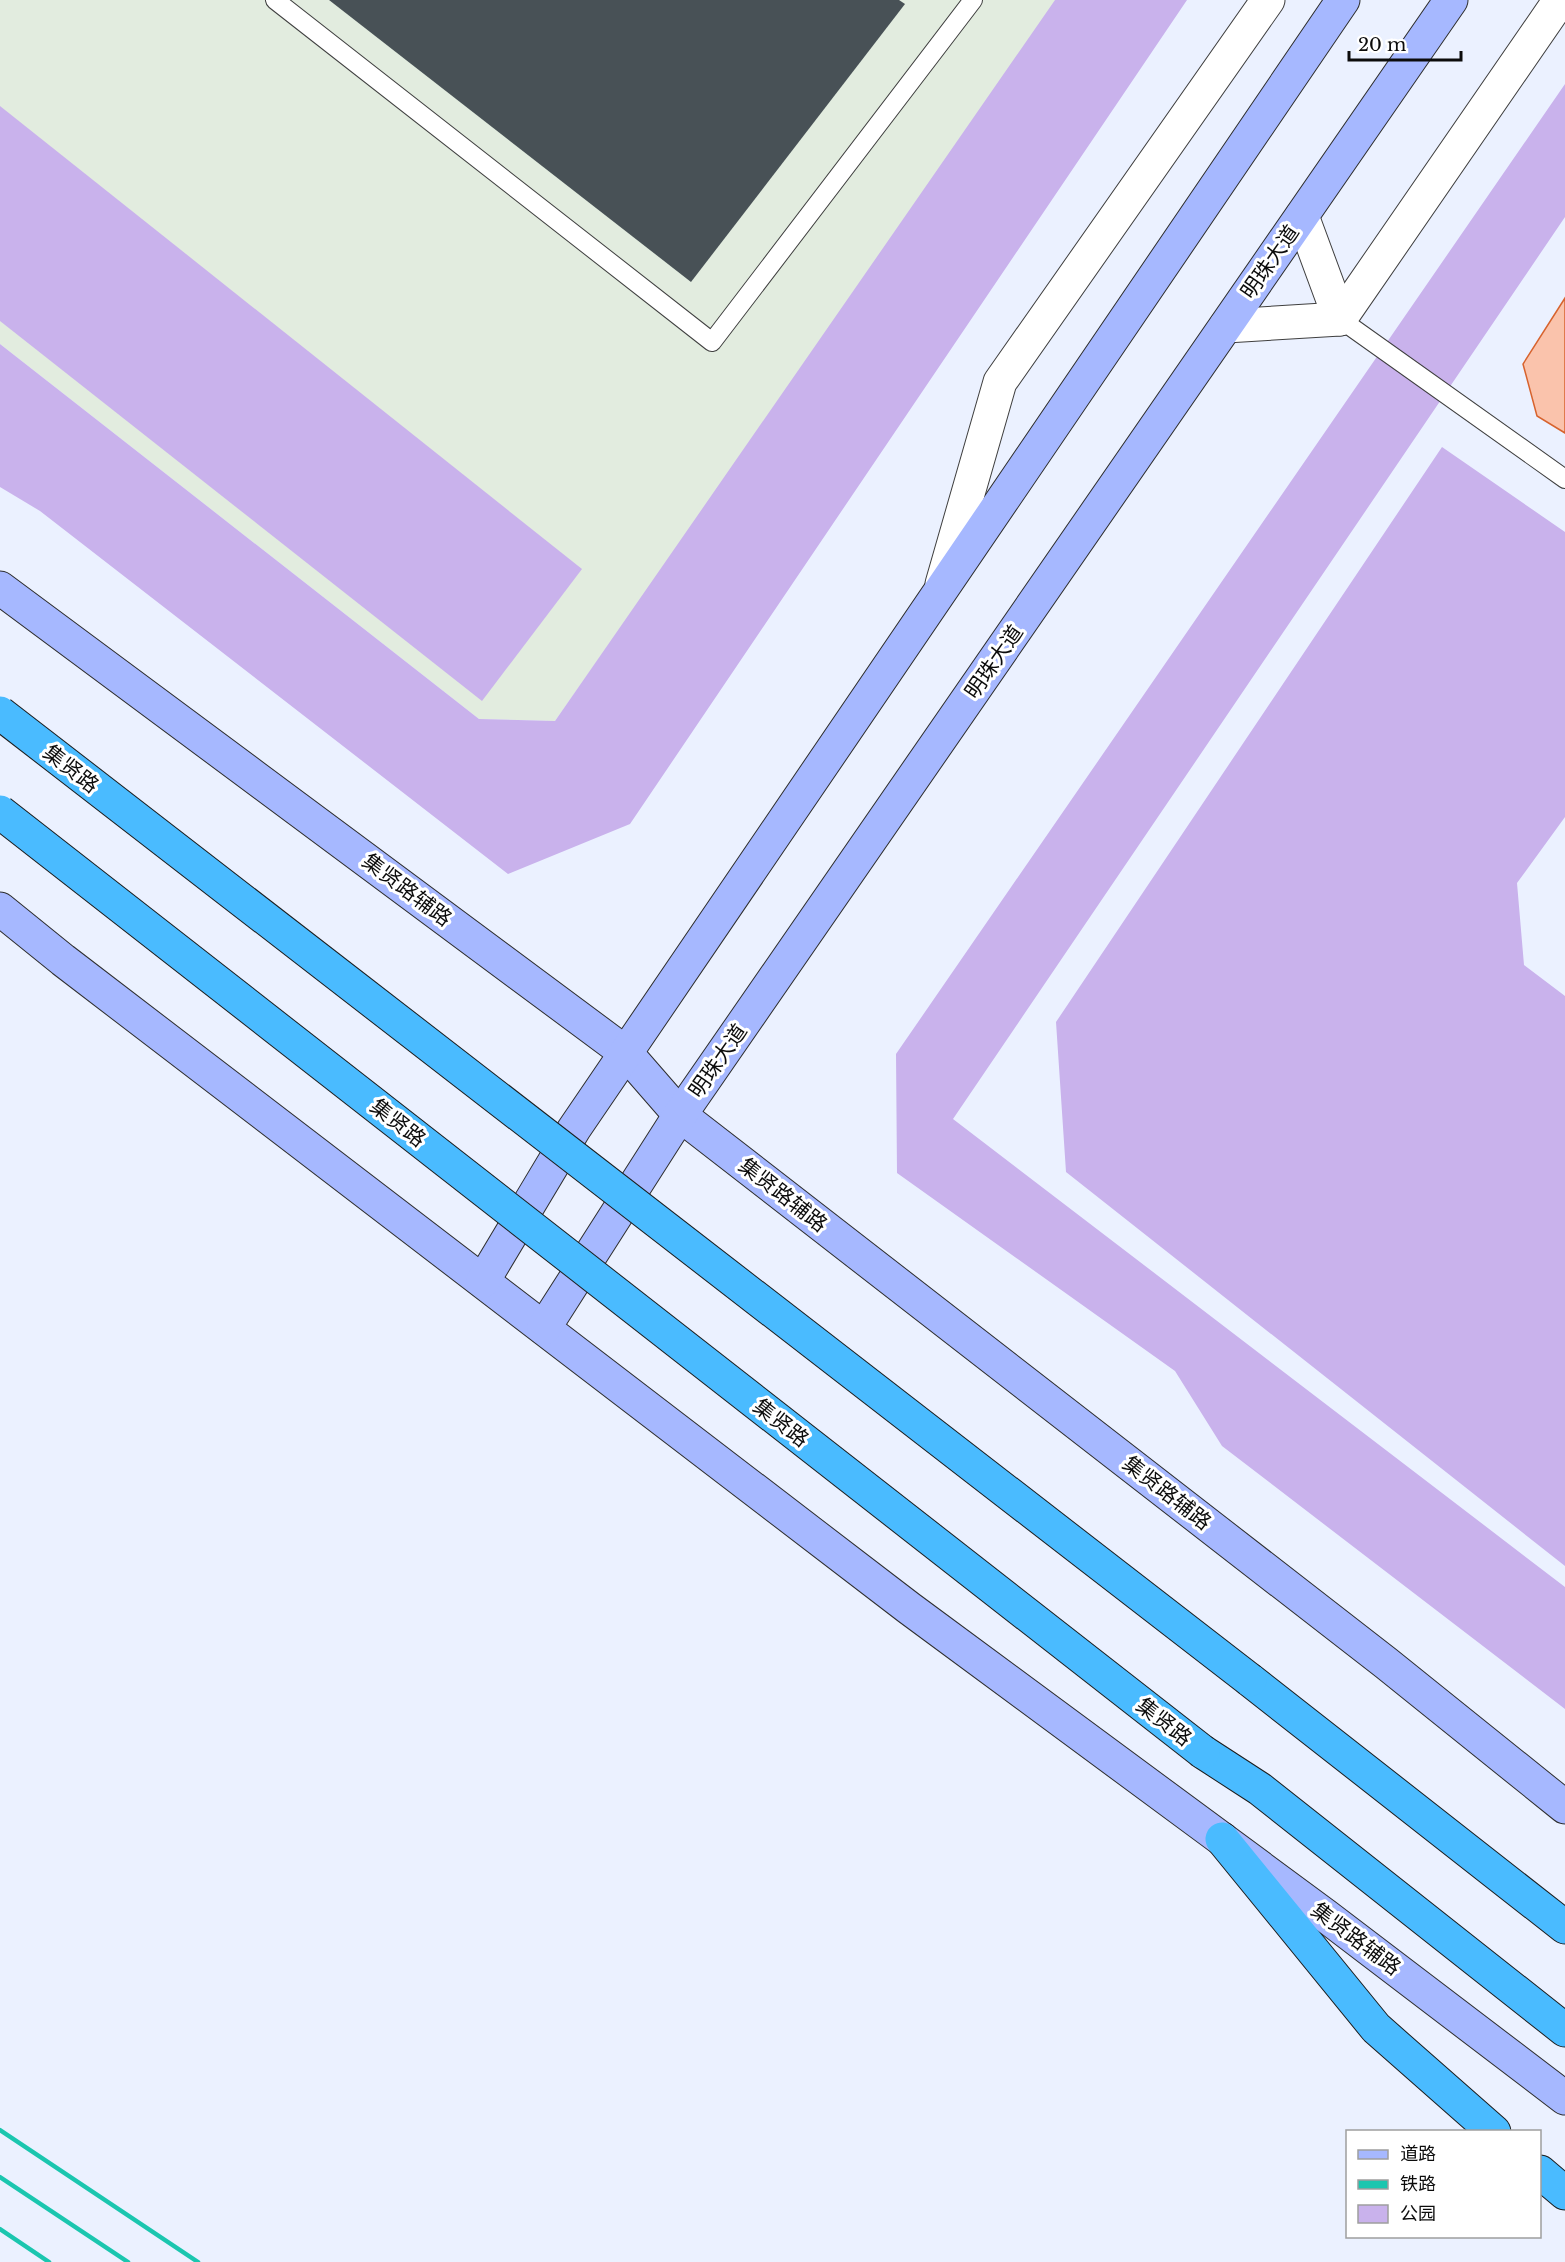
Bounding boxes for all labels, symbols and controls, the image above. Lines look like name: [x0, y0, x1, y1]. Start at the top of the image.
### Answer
scale bar: [1349, 24, 1462, 62]
text: 20 m: [1358, 34, 1406, 56]
street label: 明珠大道: [1235, 220, 1305, 304]
street label: 明珠大道: [959, 620, 1029, 704]
street label: 集贤路: [38, 739, 104, 799]
street label: 集贤路辅路: [357, 848, 457, 932]
street label: 明珠大道: [683, 1019, 753, 1103]
street label: 集贤路: [365, 1093, 431, 1153]
street label: 集贤路辅路: [734, 1152, 832, 1238]
street label: 集贤路: [748, 1393, 814, 1453]
street label: 集贤路辅路: [1118, 1450, 1216, 1536]
street label: 集贤路: [1131, 1692, 1197, 1752]
street label: 集贤路辅路: [1306, 1897, 1406, 1981]
legend: [1346, 2130, 1541, 2238]
text: 道路: [1400, 2143, 1436, 2165]
text: 铁路: [1400, 2173, 1436, 2195]
text: 公园: [1400, 2203, 1436, 2225]

